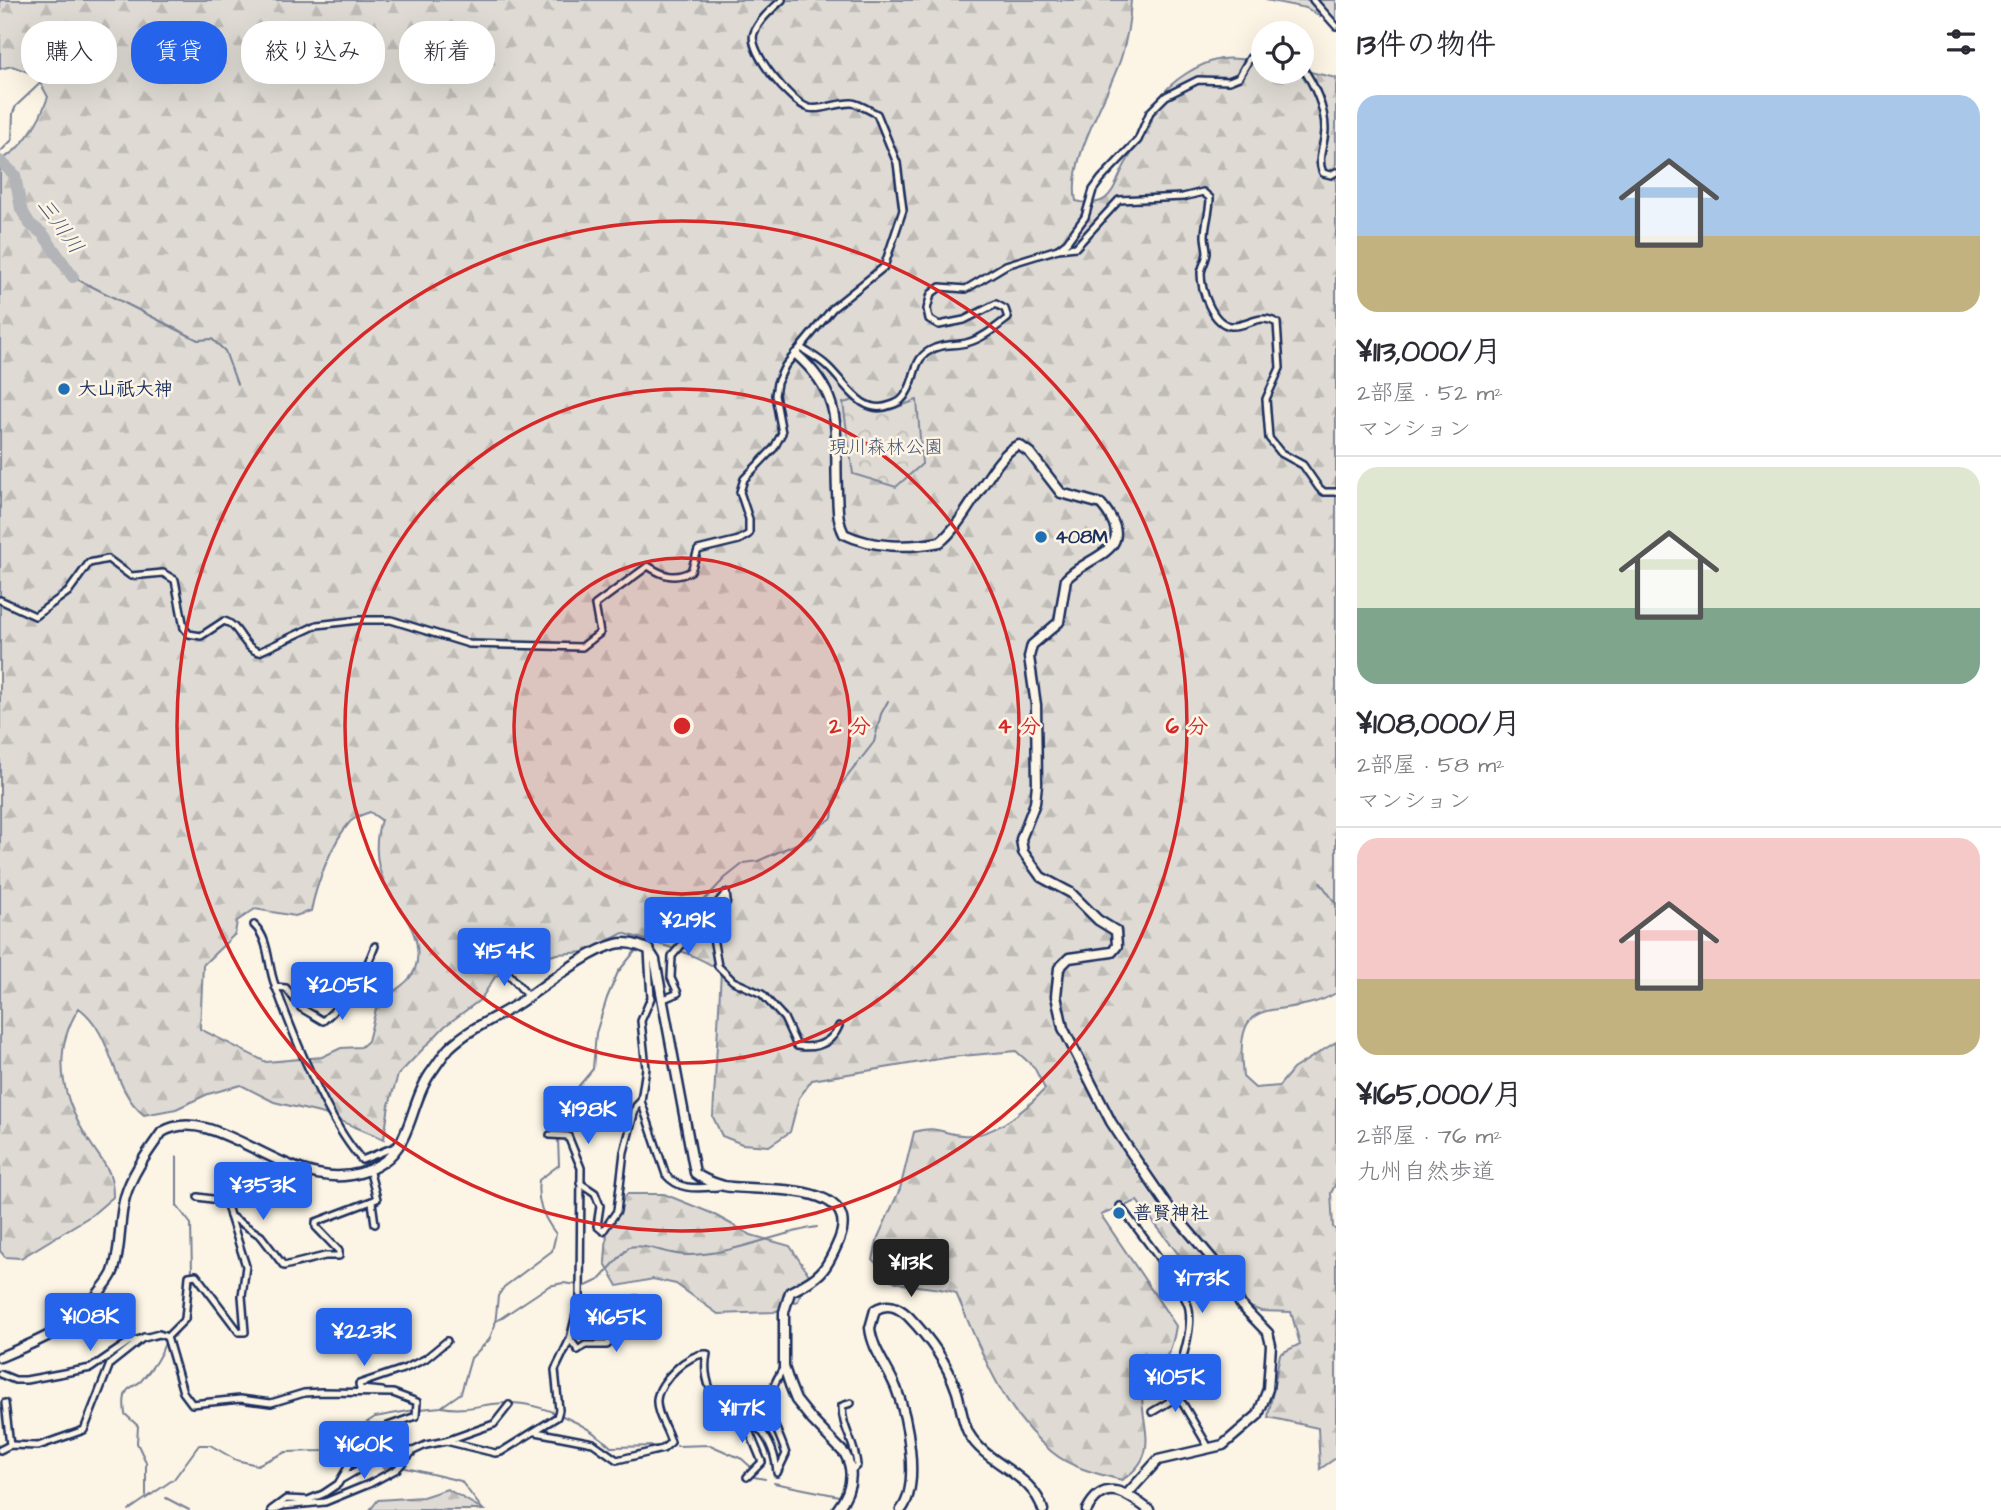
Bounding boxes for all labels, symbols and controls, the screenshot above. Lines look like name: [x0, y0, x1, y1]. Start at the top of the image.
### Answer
chip: 購入: [21, 21, 117, 84]
chip: 賃貸: [131, 21, 227, 84]
chip: 絞り込み: [241, 21, 385, 84]
chip: 新着: [399, 21, 495, 84]
map controls: [1251, 21, 1314, 84]
button: locate: [1251, 21, 1314, 84]
icon: filters: [1942, 23, 1980, 61]
text: 13件の物件: [1357, 24, 1496, 66]
icon: home: [1606, 140, 1732, 266]
water label: 三川川: [30, 192, 90, 260]
text: ¥113,000/月: [1357, 331, 1502, 373]
place label: 大山祇大神: [78, 376, 173, 403]
text: 2部屋 · 52 m²: [1357, 377, 1503, 409]
marker: 大山祇大神: [56, 381, 72, 397]
text: マンション: [1357, 413, 1471, 445]
park label: 現川森林公園: [829, 434, 943, 461]
icon: home: [1606, 512, 1732, 638]
place label: 408M: [1055, 524, 1108, 551]
marker: 408M: [1033, 529, 1049, 545]
text: ¥108,000/月: [1357, 703, 1521, 745]
text: 2 分: [828, 712, 871, 741]
text: 4 分: [997, 712, 1041, 741]
text: 6 分: [1166, 712, 1208, 741]
centre of rings: [670, 714, 694, 738]
text: 2部屋 · 58 m²: [1357, 749, 1505, 781]
text: マンション: [1357, 785, 1471, 817]
icon: home: [1606, 883, 1732, 1009]
pin: ¥219K: [639, 898, 737, 957]
text: ¥219K: [660, 904, 716, 936]
pin: ¥154K: [455, 928, 553, 988]
text: ¥154K: [473, 935, 535, 967]
pin: ¥205K: [293, 962, 391, 1022]
text: ¥205K: [307, 969, 377, 1001]
text: ¥165,000/月: [1357, 1074, 1523, 1116]
pin: ¥198K: [539, 1086, 637, 1146]
text: ¥198K: [559, 1093, 617, 1125]
text: 2部屋 · 76 m²: [1357, 1120, 1502, 1152]
text: 九州自然歩道: [1357, 1156, 1495, 1188]
pin: ¥353K: [214, 1162, 312, 1222]
text: ¥353K: [230, 1169, 296, 1201]
place label: 普賢神社: [1133, 1200, 1209, 1227]
marker: 普賢神社: [1111, 1205, 1127, 1221]
pin: ¥113K: [862, 1240, 960, 1299]
text: ¥113K: [889, 1246, 933, 1278]
pin: ¥173K: [1153, 1256, 1251, 1315]
text: ¥173K: [1174, 1262, 1230, 1294]
pin: ¥108K: [41, 1294, 139, 1353]
pin: ¥165K: [567, 1294, 665, 1354]
text: ¥108K: [61, 1300, 119, 1332]
text: ¥165K: [586, 1301, 646, 1333]
pin: ¥223K: [315, 1308, 413, 1368]
text: ¥223K: [332, 1315, 396, 1347]
pin: ¥105K: [1126, 1354, 1224, 1414]
text: ¥105K: [1145, 1361, 1205, 1393]
pin: ¥117K: [693, 1386, 791, 1445]
text: ¥117K: [719, 1392, 765, 1424]
pin: ¥160K: [315, 1422, 413, 1481]
text: ¥160K: [335, 1428, 393, 1460]

